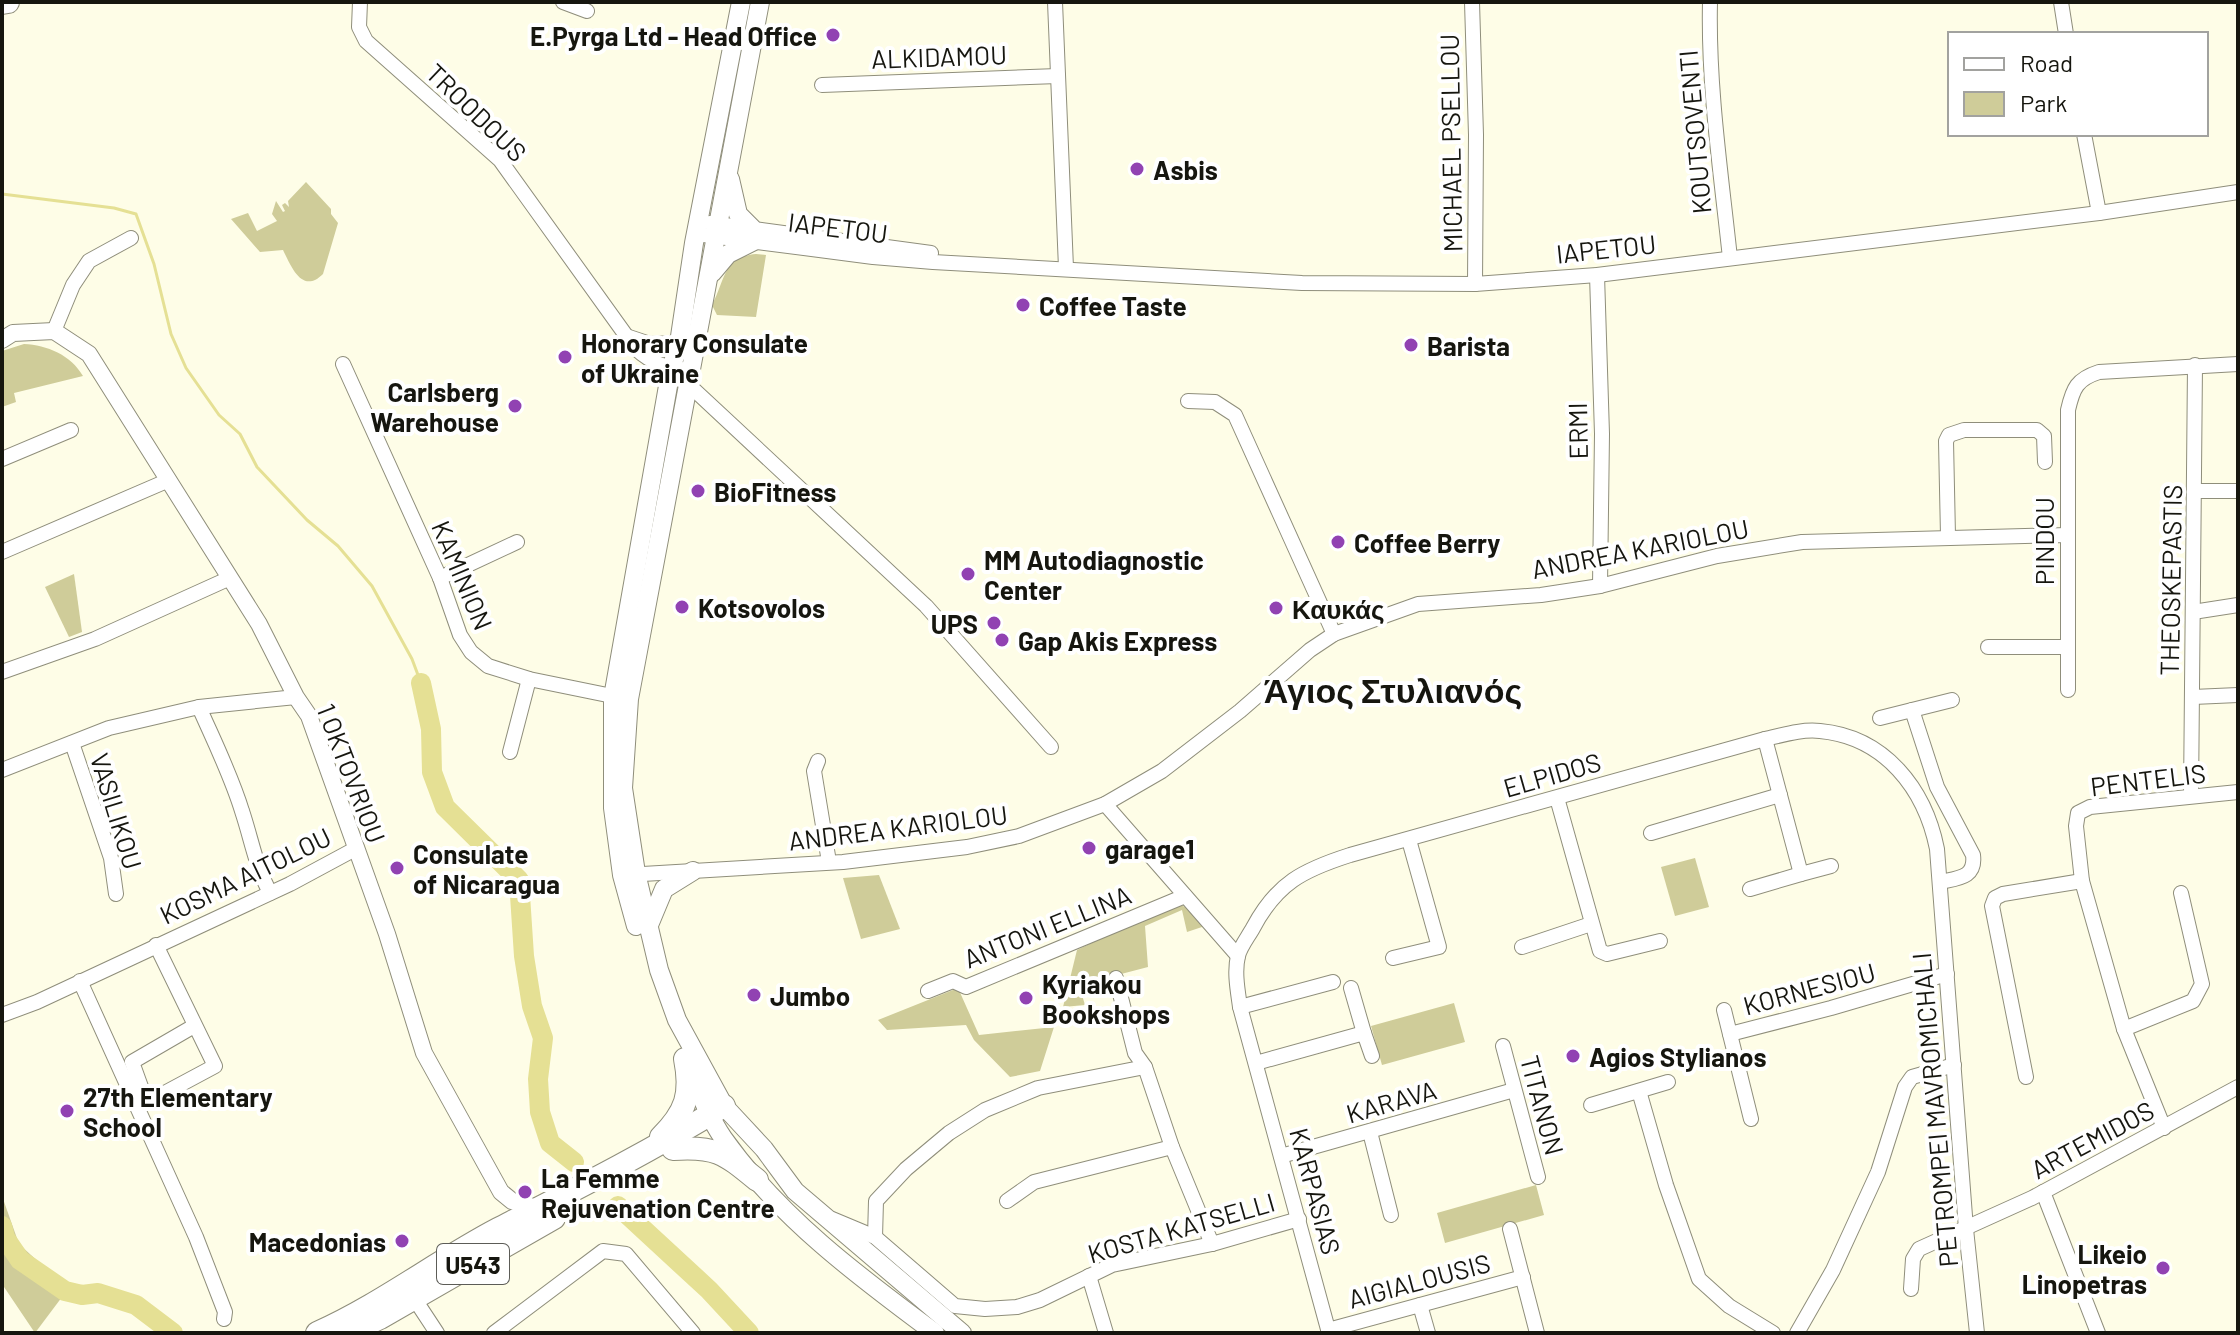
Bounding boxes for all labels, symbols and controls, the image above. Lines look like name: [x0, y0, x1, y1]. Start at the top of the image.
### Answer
place label: E.Pyrga Ltd - Head Office: [530, 20, 817, 51]
marker: E.Pyrga Ltd - Head Office: [824, 26, 842, 44]
legend: [1948, 32, 2208, 136]
street label: MICHAEL PSELLOU: [1433, 33, 1467, 253]
street label: ALKIDAMOU: [870, 38, 1008, 74]
text: Road: [2020, 48, 2073, 77]
street label: KOUTSOVENTI: [1671, 49, 1717, 215]
street label: TROODOUS: [420, 57, 534, 167]
text: Park: [2020, 88, 2067, 117]
place label: Asbis: [1153, 154, 1218, 185]
marker: Asbis: [1128, 160, 1146, 178]
street label: IAPETOU: [786, 206, 890, 248]
street label: IAPETOU: [1555, 227, 1657, 269]
place label: Coffee Taste: [1039, 290, 1187, 321]
marker: Coffee Taste: [1014, 296, 1032, 314]
place label: Honorary Consulate of Ukraine: [581, 327, 808, 388]
place label: Barista: [1427, 330, 1510, 361]
marker: Barista: [1402, 336, 1420, 354]
marker: Honorary Consulate of Ukraine: [556, 348, 574, 366]
place label: Carlsberg Warehouse: [370, 376, 499, 437]
marker: Carlsberg Warehouse: [506, 397, 524, 415]
street label: ERMI: [1561, 402, 1593, 460]
place label: BioFitness: [714, 476, 836, 507]
marker: BioFitness: [689, 482, 707, 500]
street label: THEOSKEPASTIS: [2153, 484, 2187, 676]
street label: PINDOU: [2028, 497, 2059, 585]
street label: ANDREA KARIOLOU: [1529, 512, 1751, 584]
street label: KAMINION: [426, 516, 500, 634]
place label: Coffee Berry: [1354, 527, 1500, 558]
marker: Coffee Berry: [1329, 533, 1347, 551]
place label: MM Autodiagnostic Center: [984, 544, 1204, 605]
marker: MM Autodiagnostic Center: [959, 565, 977, 583]
place label: Kotsovolos: [698, 592, 825, 623]
place label: Καυκάς: [1292, 593, 1384, 625]
marker: Kotsovolos: [673, 598, 691, 616]
marker: Καυκάς: [1267, 599, 1285, 617]
place label: UPS: [931, 608, 978, 639]
marker: UPS: [985, 614, 1003, 632]
place label: Gap Akis Express: [1018, 625, 1217, 656]
marker: Gap Akis Express: [993, 631, 1011, 649]
district label: Άγιος Στυλιανός: [1264, 669, 1522, 710]
street label: 1 OKTOVRIOU: [311, 699, 393, 847]
street label: ELPIDOS: [1500, 745, 1604, 803]
street label: VASILIKOU: [85, 749, 149, 873]
street label: PENTELIS: [2089, 757, 2207, 801]
street label: ANDREA KARIOLOU: [787, 798, 1009, 856]
street label: KOSMA AITOLOU: [154, 820, 336, 930]
place label: garage1: [1105, 833, 1195, 864]
place label: Consulate of Nicaragua: [413, 838, 560, 899]
marker: garage1: [1080, 839, 1098, 857]
marker: Consulate of Nicaragua: [388, 859, 406, 877]
street label: ANTONI ELLINA: [959, 878, 1135, 974]
street label: PETROMPEI MAVROMICHALI: [1905, 951, 1963, 1269]
street label: KORNESIOU: [1740, 955, 1878, 1021]
place label: Kyriakou Bookshops: [1042, 968, 1170, 1029]
place label: Jumbo: [770, 980, 850, 1011]
marker: Jumbo: [745, 986, 763, 1004]
marker: Kyriakou Bookshops: [1017, 989, 1035, 1007]
place label: Agios Stylianos: [1589, 1041, 1767, 1072]
marker: Agios Stylianos: [1564, 1047, 1582, 1065]
street label: TITANON: [1515, 1052, 1571, 1158]
street label: KARAVA: [1342, 1073, 1440, 1129]
place label: 27th Elementary School: [83, 1081, 273, 1142]
street label: ARTEMIDOS: [2025, 1094, 2159, 1184]
marker: 27th Elementary School: [58, 1102, 76, 1120]
street label: KARPASIAS: [1284, 1124, 1348, 1258]
place label: La Femme Rejuvenation Centre: [541, 1162, 775, 1223]
marker: La Femme Rejuvenation Centre: [516, 1183, 534, 1201]
street label: KOSTA KATSELLI: [1084, 1185, 1278, 1269]
place label: Macedonias: [249, 1226, 386, 1257]
marker: Macedonias: [393, 1232, 411, 1250]
place label: Likeio Linopetras: [2022, 1238, 2147, 1299]
road number: U543: [437, 1244, 509, 1284]
street label: AIGIALOUSIS: [1345, 1246, 1493, 1314]
marker: Likeio Linopetras: [2154, 1259, 2172, 1277]

